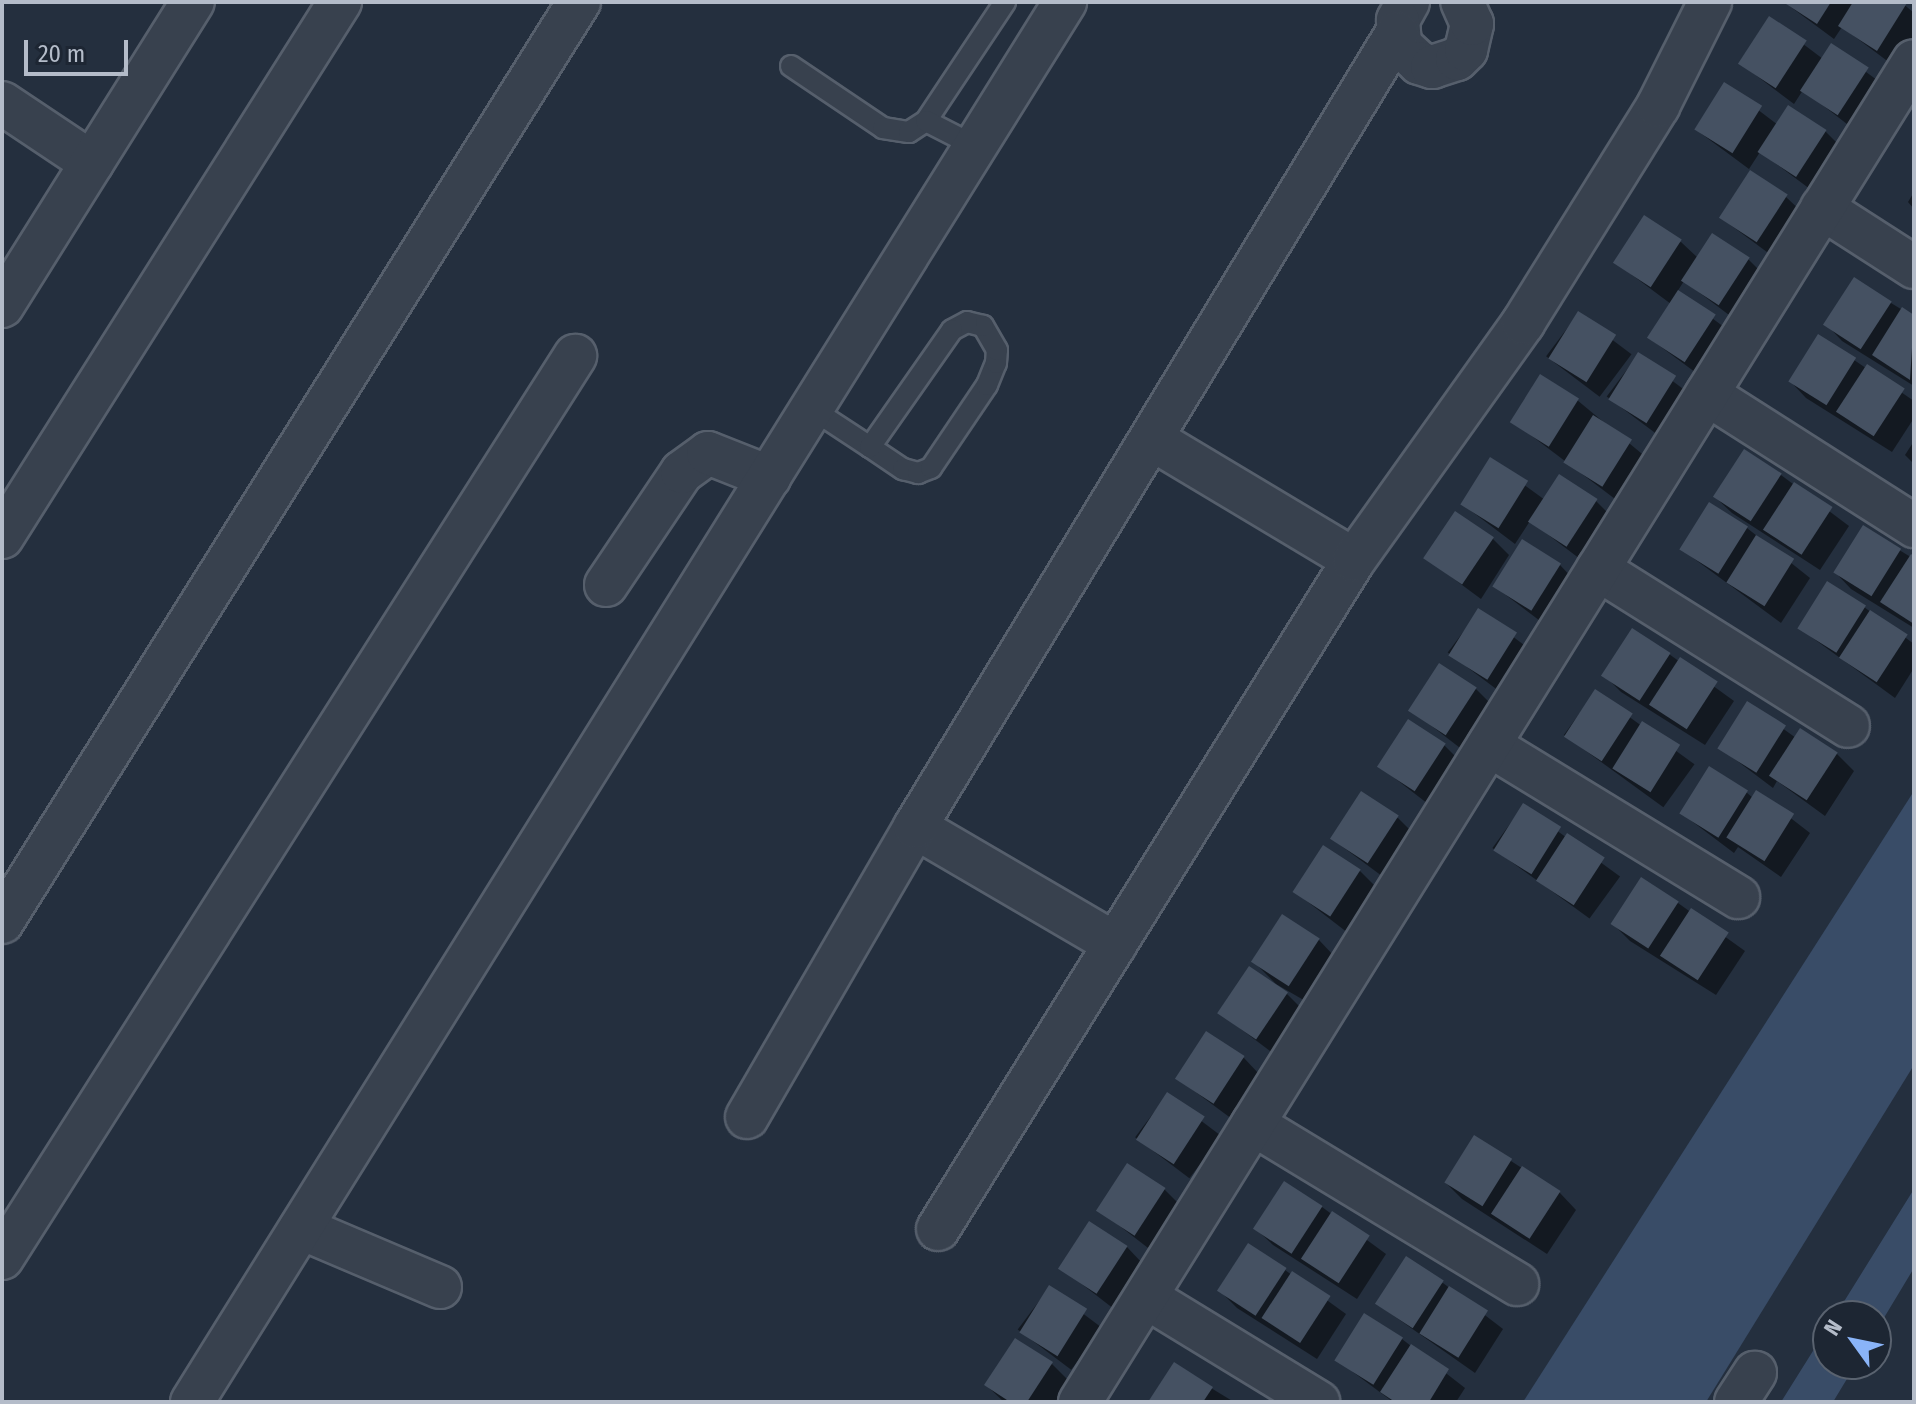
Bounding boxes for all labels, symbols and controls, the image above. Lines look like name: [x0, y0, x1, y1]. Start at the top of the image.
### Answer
scale bar: [28, 24, 132, 74]
text: 20 m: [38, 40, 85, 68]
north arrow: [1812, 1300, 1892, 1380]
text: N: [1818, 1315, 1848, 1341]

